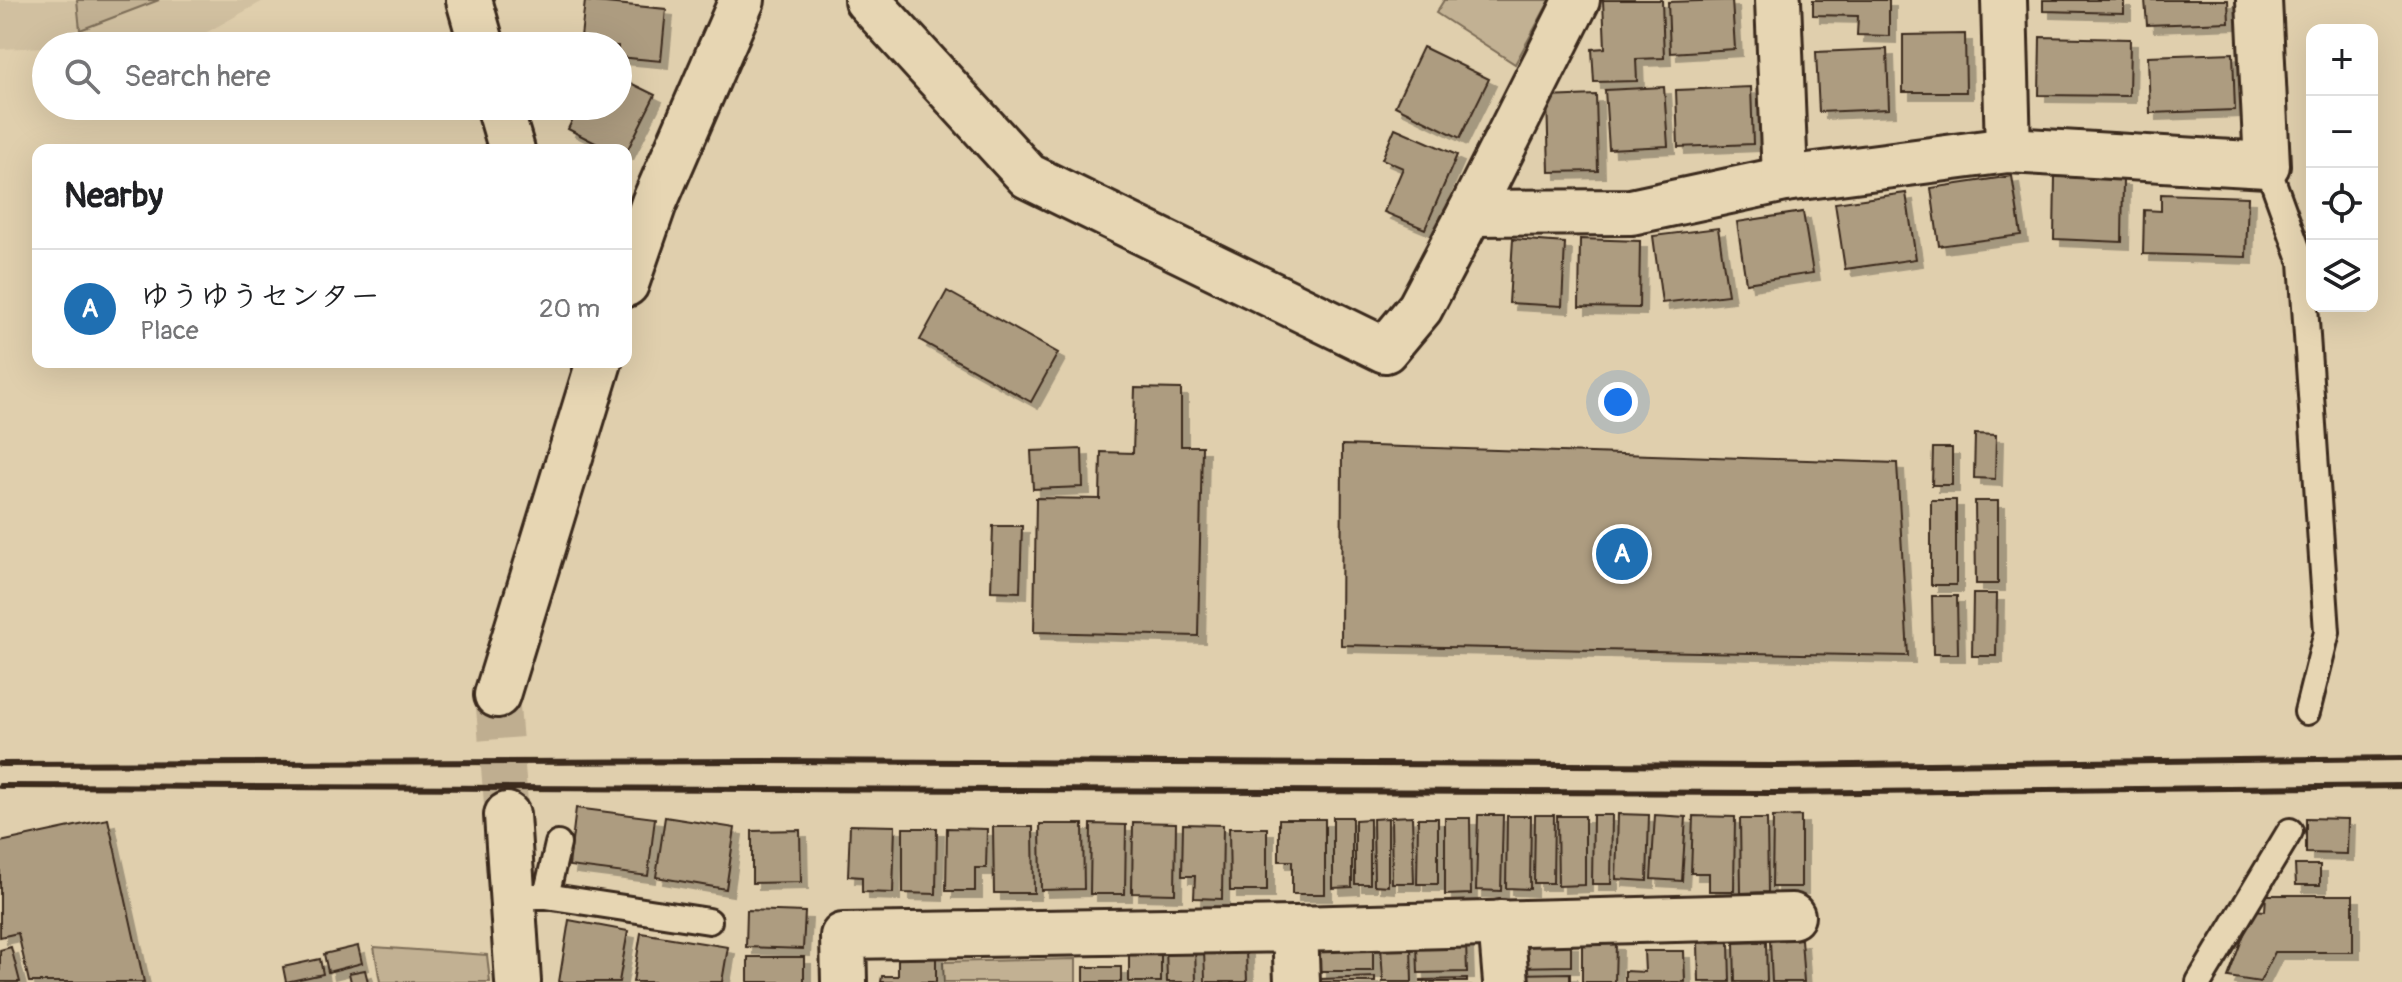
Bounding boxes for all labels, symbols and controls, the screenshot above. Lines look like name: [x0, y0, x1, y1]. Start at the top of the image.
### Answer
map controls: [2306, 24, 2378, 312]
button: +: [2306, 24, 2378, 96]
search box: [32, 32, 632, 120]
icon: search: [60, 54, 104, 98]
text: Search here: [124, 58, 271, 95]
button: −: [2306, 96, 2378, 168]
button: locate: [2306, 168, 2378, 240]
text: Nearby: [64, 175, 163, 218]
button: layers: [2306, 240, 2378, 312]
text: ゆうゆうセンター: [140, 278, 380, 315]
text: A: [82, 293, 98, 325]
text: 20 m: [539, 293, 600, 325]
text: Place: [140, 315, 199, 347]
your location: [1598, 382, 1638, 422]
pin: A: [1596, 524, 1648, 584]

